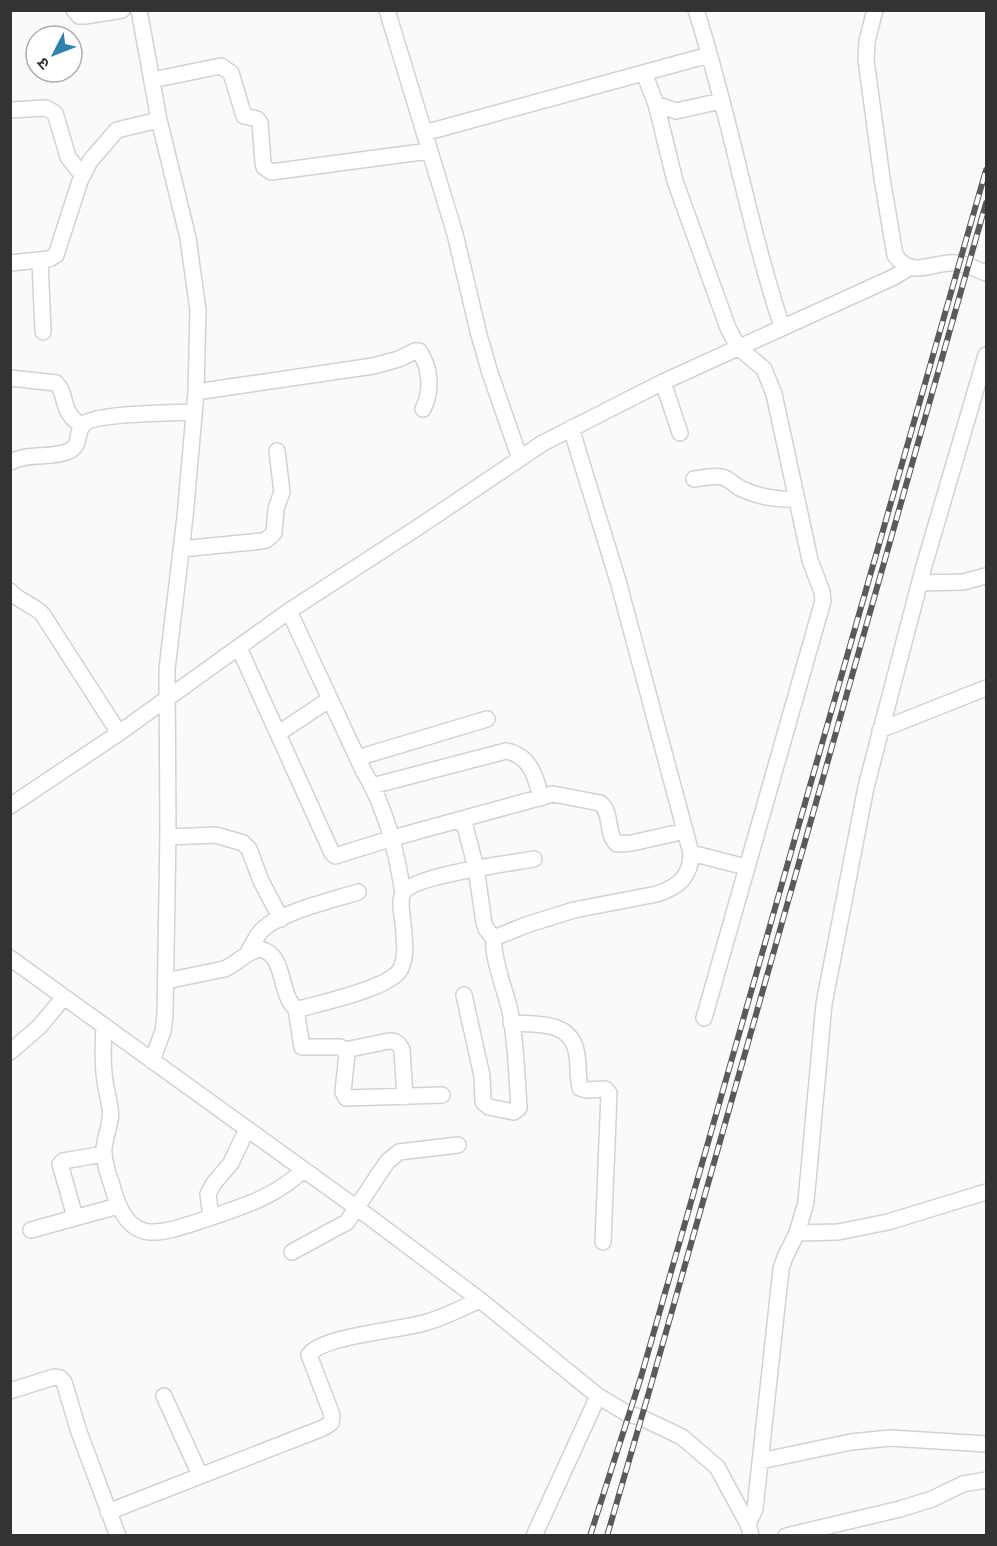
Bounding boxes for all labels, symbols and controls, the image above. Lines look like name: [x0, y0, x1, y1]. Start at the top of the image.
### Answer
north arrow: [24, 24, 84, 84]
text: उ: [33, 53, 53, 74]

